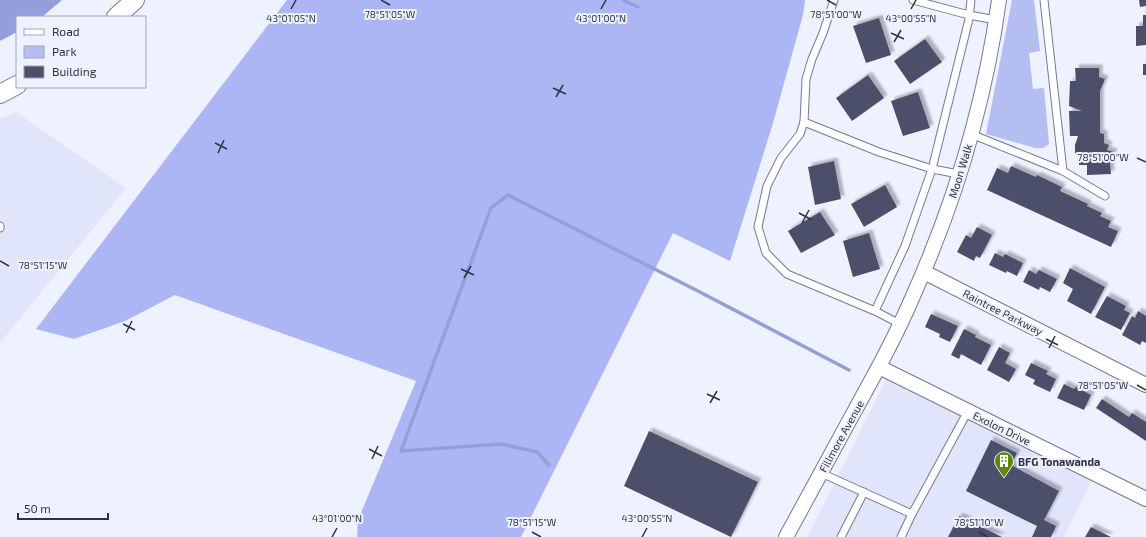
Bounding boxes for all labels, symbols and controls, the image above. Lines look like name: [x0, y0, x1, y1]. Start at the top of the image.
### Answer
text: 78°51'05"W: [365, 8, 416, 20]
text: 78°51'00"W: [810, 8, 862, 20]
text: 43°01'05"N: [266, 12, 316, 24]
text: 43°01'00"N: [576, 12, 626, 24]
text: 43°00'55"N: [886, 12, 936, 24]
legend: [16, 16, 146, 88]
text: Road: [52, 24, 80, 38]
text: Park: [52, 44, 77, 58]
text: Building: [52, 64, 97, 78]
street label: Moon Walk: [946, 142, 975, 200]
text: 78°51'00"W: [1077, 151, 1129, 163]
text: 78°51'15"W: [19, 259, 68, 271]
street label: Raintree Parkway: [961, 286, 1045, 338]
text: 78°51'05"W: [1078, 379, 1129, 391]
street label: Fillmore Avenue: [816, 398, 866, 474]
street label: Exolon Drive: [971, 408, 1033, 448]
building icon: BFG Tonawanda: [993, 450, 1015, 478]
place label: BFG Tonawanda: [1018, 455, 1100, 468]
scale bar: [18, 495, 108, 521]
text: 50 m: [24, 501, 51, 515]
text: 43°01'00"N: [312, 512, 362, 524]
text: 43°00'55"N: [622, 512, 672, 524]
text: 78°51'15"W: [508, 516, 557, 528]
text: 78°51'10"W: [954, 516, 1004, 528]

